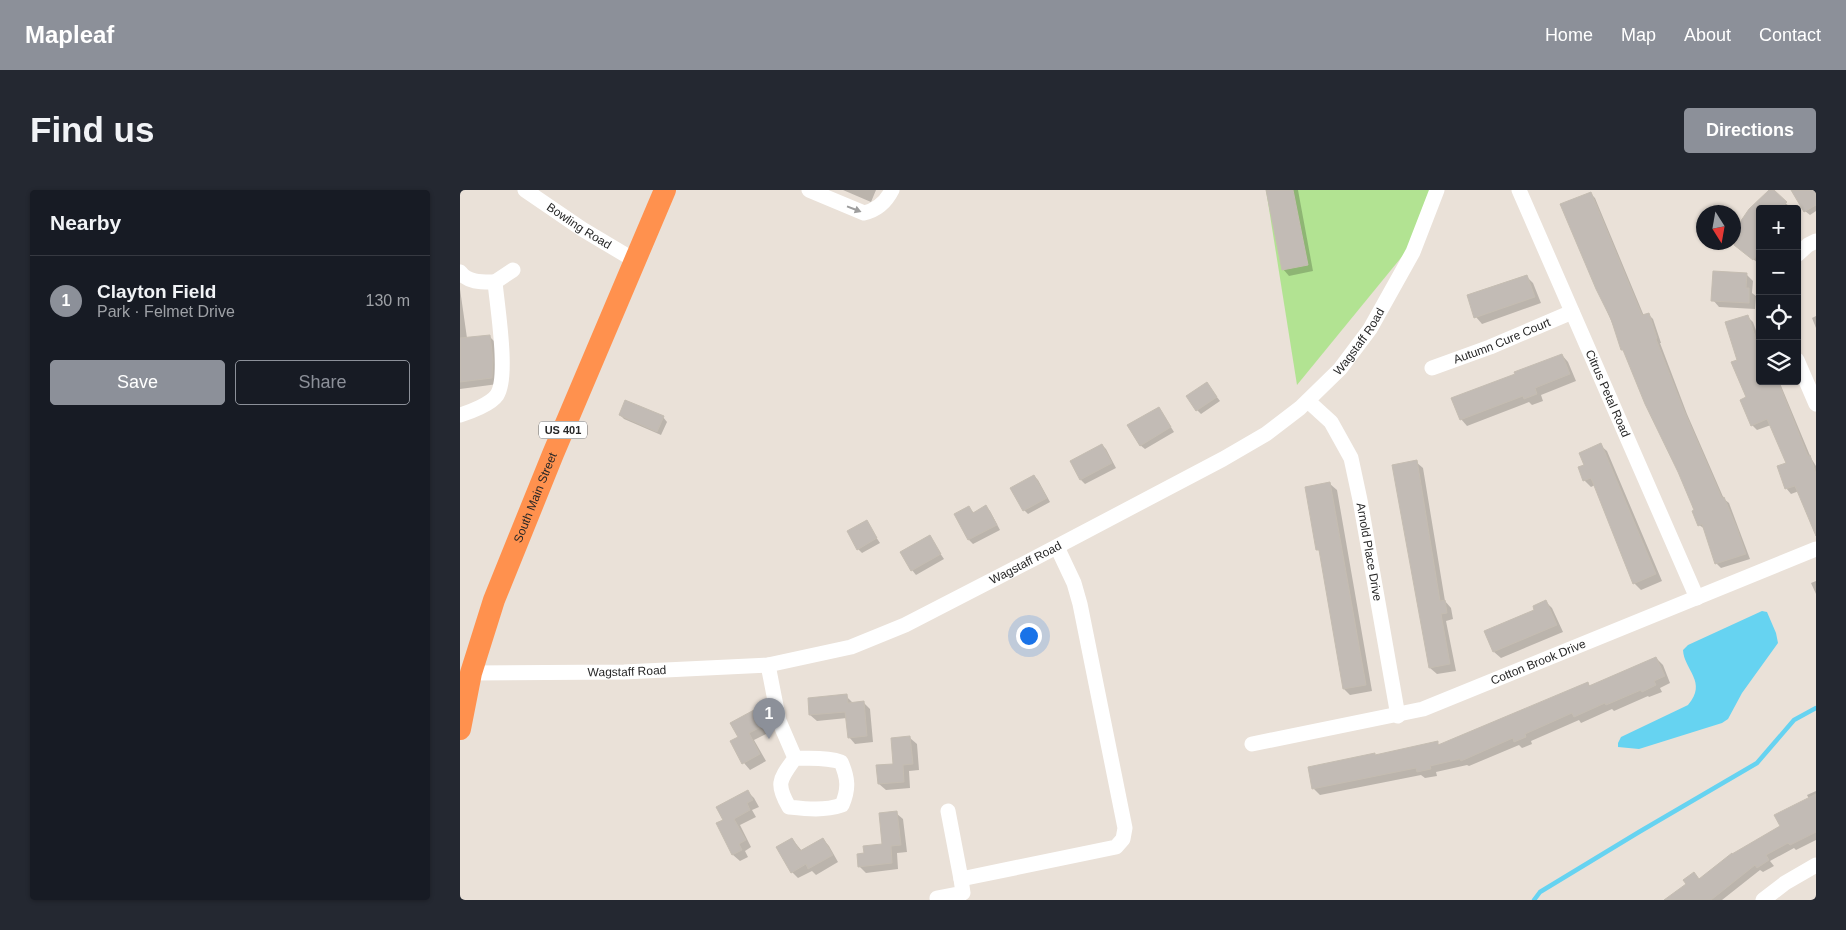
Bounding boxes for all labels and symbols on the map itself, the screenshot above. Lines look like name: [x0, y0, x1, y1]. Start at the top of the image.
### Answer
street label: Bowling Road: [544, 200, 614, 252]
one-way arrow: [847, 205, 862, 213]
north arrow: [1696, 205, 1741, 250]
street label: Wagstaff Road: [1331, 306, 1387, 378]
street label: Autumn Cure Court: [1451, 315, 1553, 367]
street label: Citrus Petal Road: [1583, 348, 1633, 439]
road number: US 401: [539, 422, 587, 438]
street label: South Main Street: [511, 450, 560, 545]
street label: Arnold Place Drive: [1354, 502, 1385, 602]
street label: Wagstaff Road: [987, 538, 1064, 587]
your location: [1016, 623, 1042, 649]
street label: Cotton Brook Drive: [1489, 636, 1588, 688]
street label: Wagstaff Road: [588, 663, 667, 679]
pin: 1: [753, 698, 785, 739]

